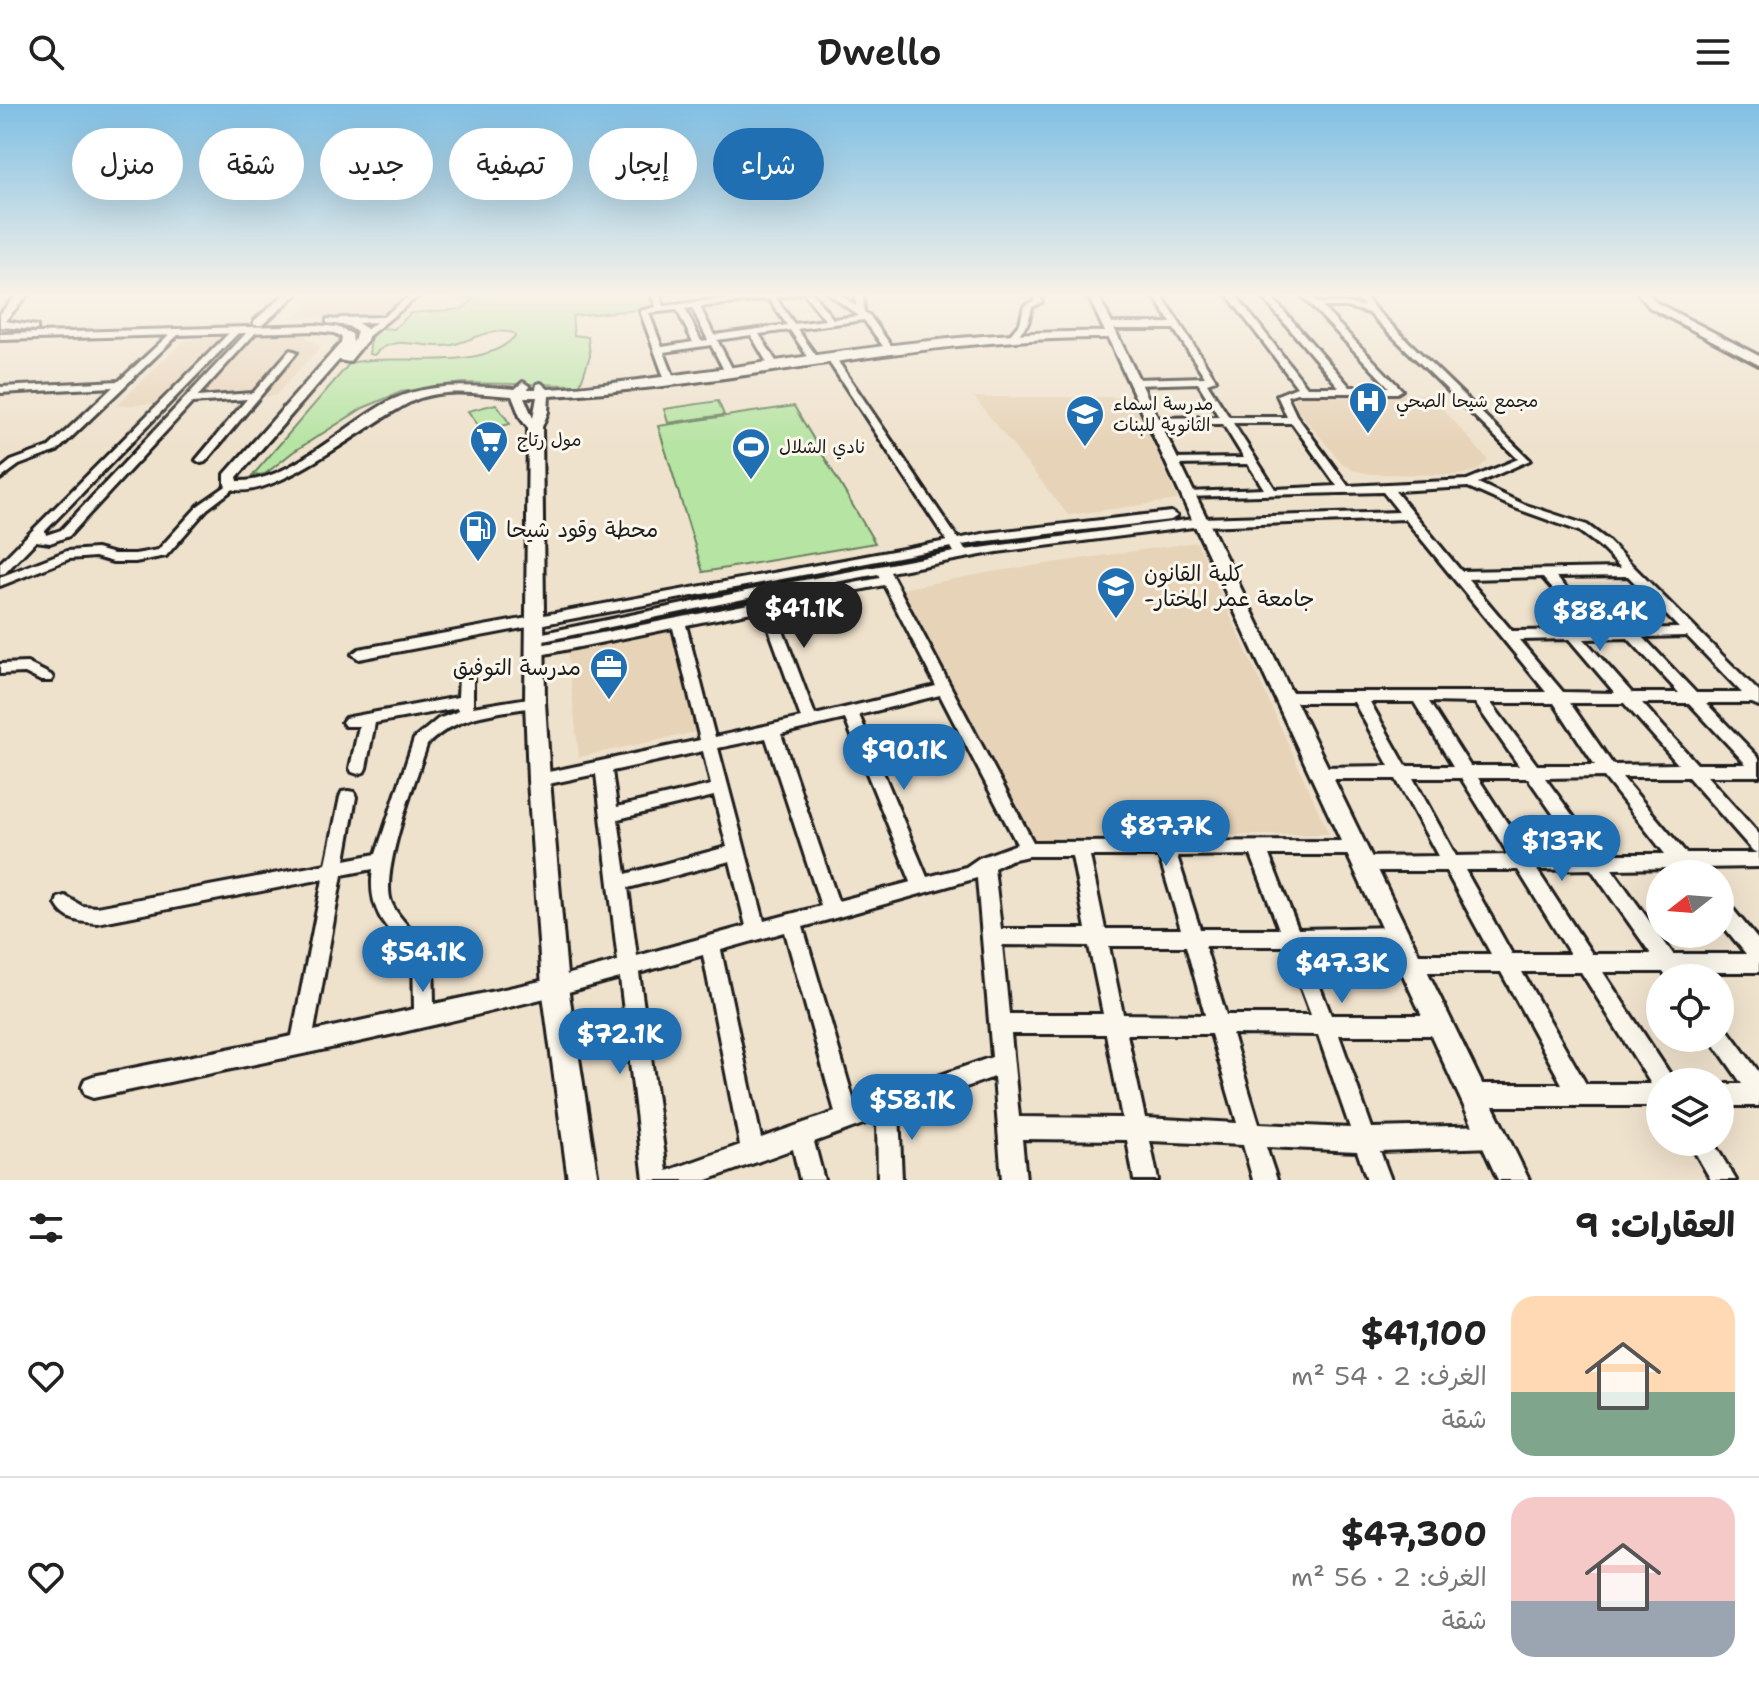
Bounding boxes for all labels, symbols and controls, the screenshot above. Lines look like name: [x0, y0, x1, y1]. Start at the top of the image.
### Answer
text: Dwello: [818, 28, 942, 77]
icon: search: [24, 30, 68, 74]
icon: menu: [1691, 30, 1735, 74]
chip: منزل: [72, 128, 183, 200]
chip: شقة: [199, 128, 304, 200]
chip: جديد: [320, 128, 433, 200]
chip: تصفية: [449, 128, 573, 200]
chip: إيجار: [589, 128, 697, 200]
chip: شراء: [713, 128, 824, 200]
hospital icon: مجمع شيحا الصحي: [1347, 380, 1389, 435]
place label: مجمع شيحا الصحي: [1396, 389, 1538, 417]
place label: مدرسة اسماء الثانوية للبنات: [1113, 392, 1213, 437]
school or university icon: مدرسة اسماء الثانوية للبنات: [1064, 393, 1106, 448]
supermarket icon: مول رتاج: [468, 419, 510, 474]
sports icon: نادي الشلال: [730, 426, 772, 481]
place label: مول رتاج: [517, 428, 582, 452]
place label: نادي الشلال: [779, 435, 865, 460]
fuel station icon: محطة وقود شيحا: [457, 508, 499, 563]
place label: محطة وقود شيحا: [506, 515, 658, 544]
place label: كلية القانون -جامعة عمر المختار: [1144, 559, 1314, 613]
school or university icon: كلية القانون -جامعة عمر المختار: [1095, 565, 1137, 620]
pin: $41.1K: [739, 582, 869, 650]
pin: $88.4K: [1535, 585, 1665, 653]
text: $41.1K: [764, 590, 844, 625]
text: $88.4K: [1552, 593, 1648, 628]
office icon: مدرسة التوفيق: [588, 646, 630, 701]
place label: مدرسة التوفيق: [453, 653, 581, 682]
pin: $90.1K: [839, 724, 969, 792]
text: $90.1K: [861, 732, 947, 767]
pin: $87.7K: [1101, 800, 1231, 868]
text: $87.7K: [1120, 808, 1212, 843]
pin: $137K: [1506, 815, 1618, 883]
text: $137K: [1521, 823, 1603, 858]
north arrow: [1646, 860, 1734, 948]
map controls: [1646, 860, 1734, 1156]
pin: $54.1K: [358, 926, 488, 994]
text: $54.1K: [380, 934, 466, 969]
pin: $47.3K: [1277, 937, 1407, 1005]
text: $47.3K: [1295, 945, 1389, 980]
button: locate: [1646, 964, 1734, 1052]
pin: $72.1K: [555, 1008, 685, 1076]
text: $72.1K: [577, 1016, 663, 1051]
button: layers: [1646, 1068, 1734, 1156]
pin: $58.1K: [847, 1074, 977, 1142]
text: $58.1K: [869, 1082, 955, 1117]
text: العقارات: 9: [1575, 1202, 1735, 1248]
icon: filters: [24, 1206, 68, 1250]
text: $41,100: [1360, 1310, 1487, 1356]
icon: home: [1575, 1328, 1671, 1424]
icon: heart: [24, 1354, 68, 1398]
text: الغرف: 2 · 54 m²: [1291, 1358, 1487, 1393]
text: شقة: [1442, 1401, 1487, 1436]
text: $47,300: [1340, 1511, 1487, 1557]
icon: home: [1575, 1529, 1671, 1625]
icon: heart: [24, 1555, 68, 1599]
text: الغرف: 2 · 56 m²: [1291, 1559, 1487, 1594]
text: شقة: [1442, 1602, 1487, 1637]

